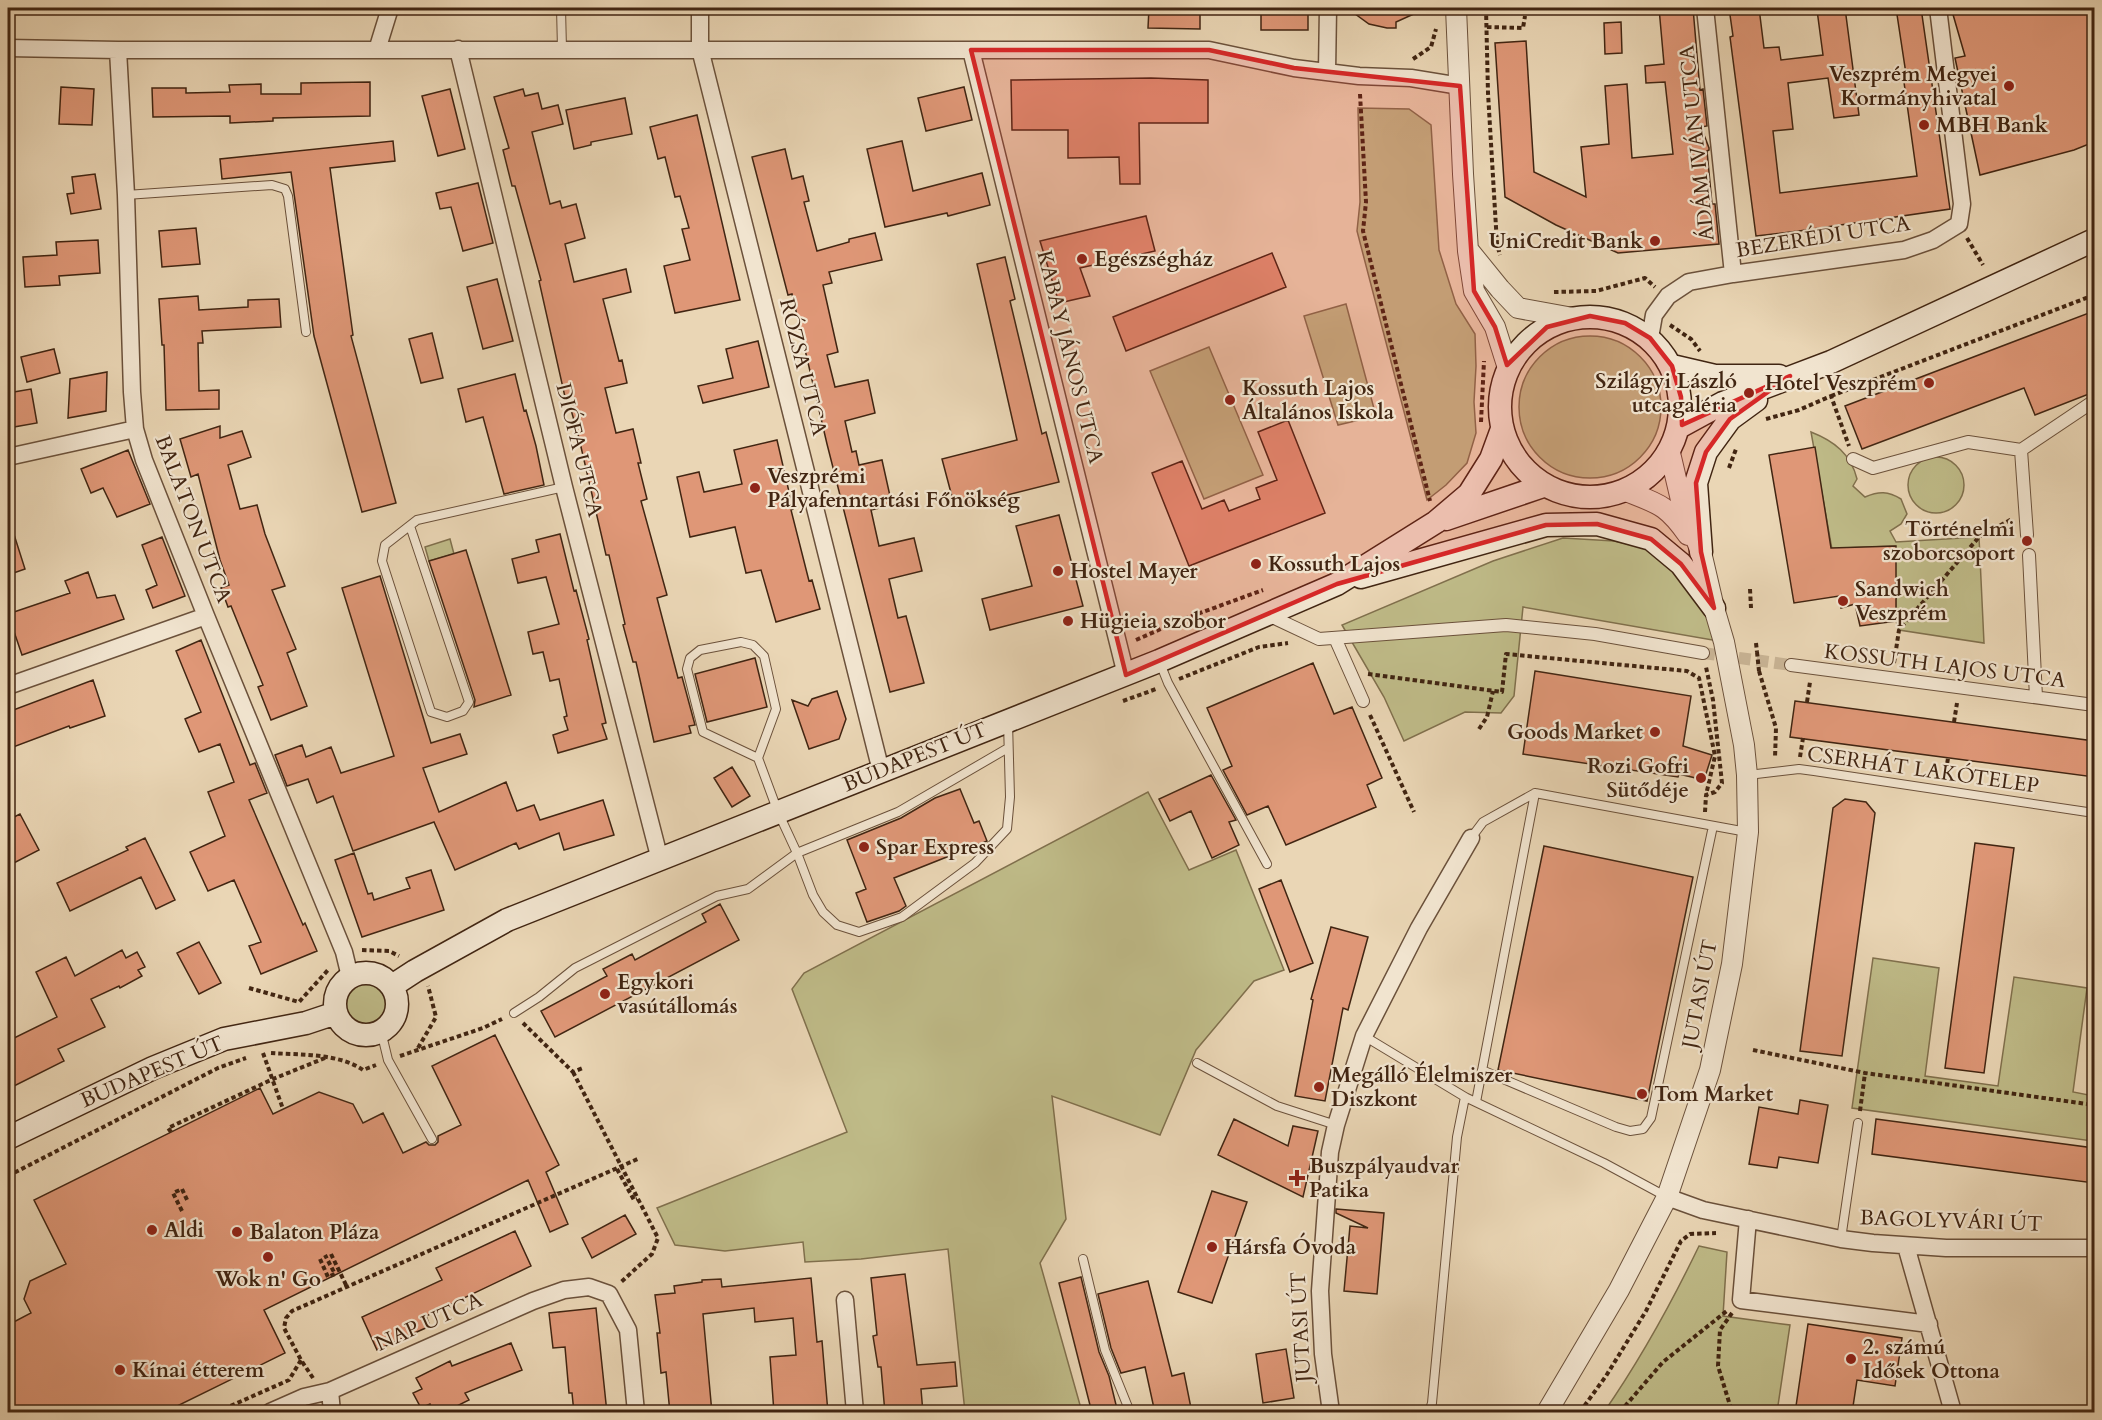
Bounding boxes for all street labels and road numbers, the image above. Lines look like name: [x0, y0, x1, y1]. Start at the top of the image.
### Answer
street label: ÁDÁM IVÁN UTCA: [1672, 43, 1722, 242]
street label: BEZERÉDI UTCA: [1734, 209, 1912, 265]
street label: KABAY JÁNOS UTCA: [1029, 247, 1111, 467]
street label: RÓZSA UTCA: [772, 295, 835, 439]
street label: DIÓFA UTCA: [548, 380, 611, 520]
street label: BALATON UTCA: [148, 431, 238, 607]
street label: KOSSUTH LAJOS UTCA: [1823, 637, 2067, 695]
street label: BUDAPEST ÚT: [838, 714, 991, 799]
street label: CSERHÁT LAKÓTELEP: [1805, 738, 2041, 801]
street label: JUTASI ÚT: [1674, 937, 1725, 1054]
street label: BUDAPEST ÚT: [76, 1028, 228, 1115]
street label: BAGOLYVÁRI ÚT: [1859, 1202, 2043, 1239]
street label: JUTASI ÚT: [1283, 1271, 1319, 1386]
street label: NAP UTCA: [371, 1285, 487, 1359]

